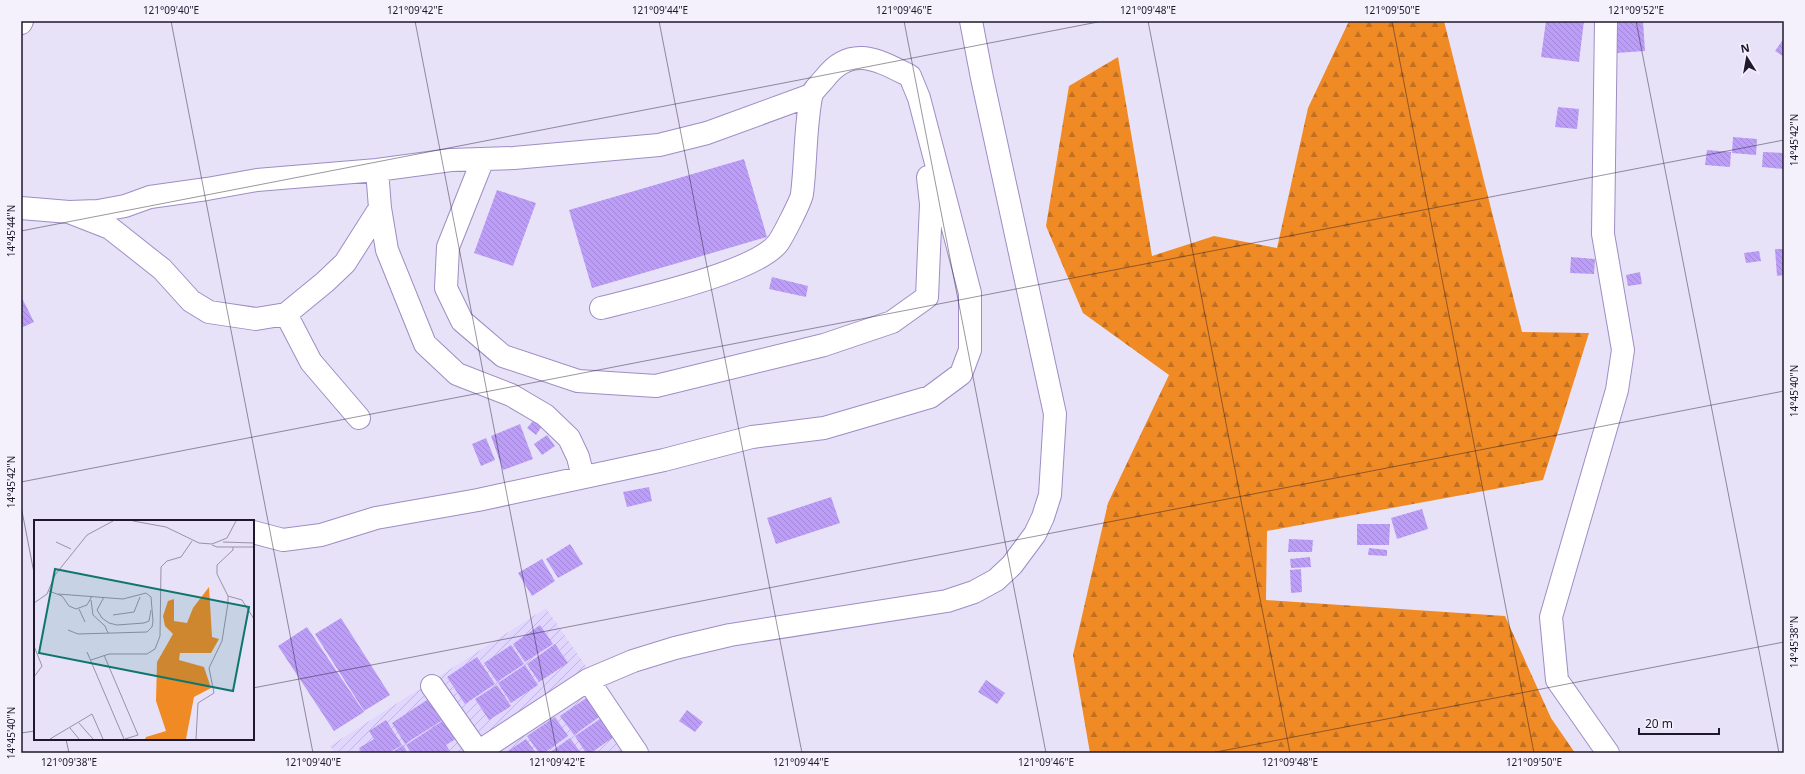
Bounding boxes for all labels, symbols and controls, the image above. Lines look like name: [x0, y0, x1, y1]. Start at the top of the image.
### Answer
text: 121°09'40"E: [143, 3, 199, 17]
text: 121°09'42"E: [387, 3, 443, 17]
text: 121°09'44"E: [632, 3, 688, 17]
text: 121°09'46"E: [876, 3, 932, 17]
text: 121°09'48"E: [1120, 3, 1176, 17]
text: 121°09'50"E: [1364, 3, 1420, 17]
text: 121°09'52"E: [1608, 3, 1664, 17]
north arrow: [1727, 38, 1767, 78]
text: N: [1739, 39, 1751, 56]
text: 14°45'42"N: [1787, 114, 1801, 166]
text: 14°45'44"N: [4, 205, 18, 257]
text: 14°45'40"N: [1787, 365, 1801, 417]
text: 14°45'42"N: [4, 456, 18, 508]
inset map: [34, 520, 254, 740]
text: 14°45'38"N: [1787, 616, 1801, 668]
text: 14°45'40"N: [4, 707, 18, 759]
scale bar: [1639, 710, 1719, 736]
text: 20 m: [1645, 715, 1673, 732]
text: 121°09'38"E: [41, 755, 97, 769]
text: 121°09'40"E: [285, 755, 341, 769]
text: 121°09'42"E: [529, 755, 585, 769]
text: 121°09'44"E: [773, 755, 829, 769]
text: 121°09'46"E: [1018, 755, 1074, 769]
text: 121°09'48"E: [1262, 755, 1318, 769]
text: 121°09'50"E: [1506, 755, 1562, 769]

